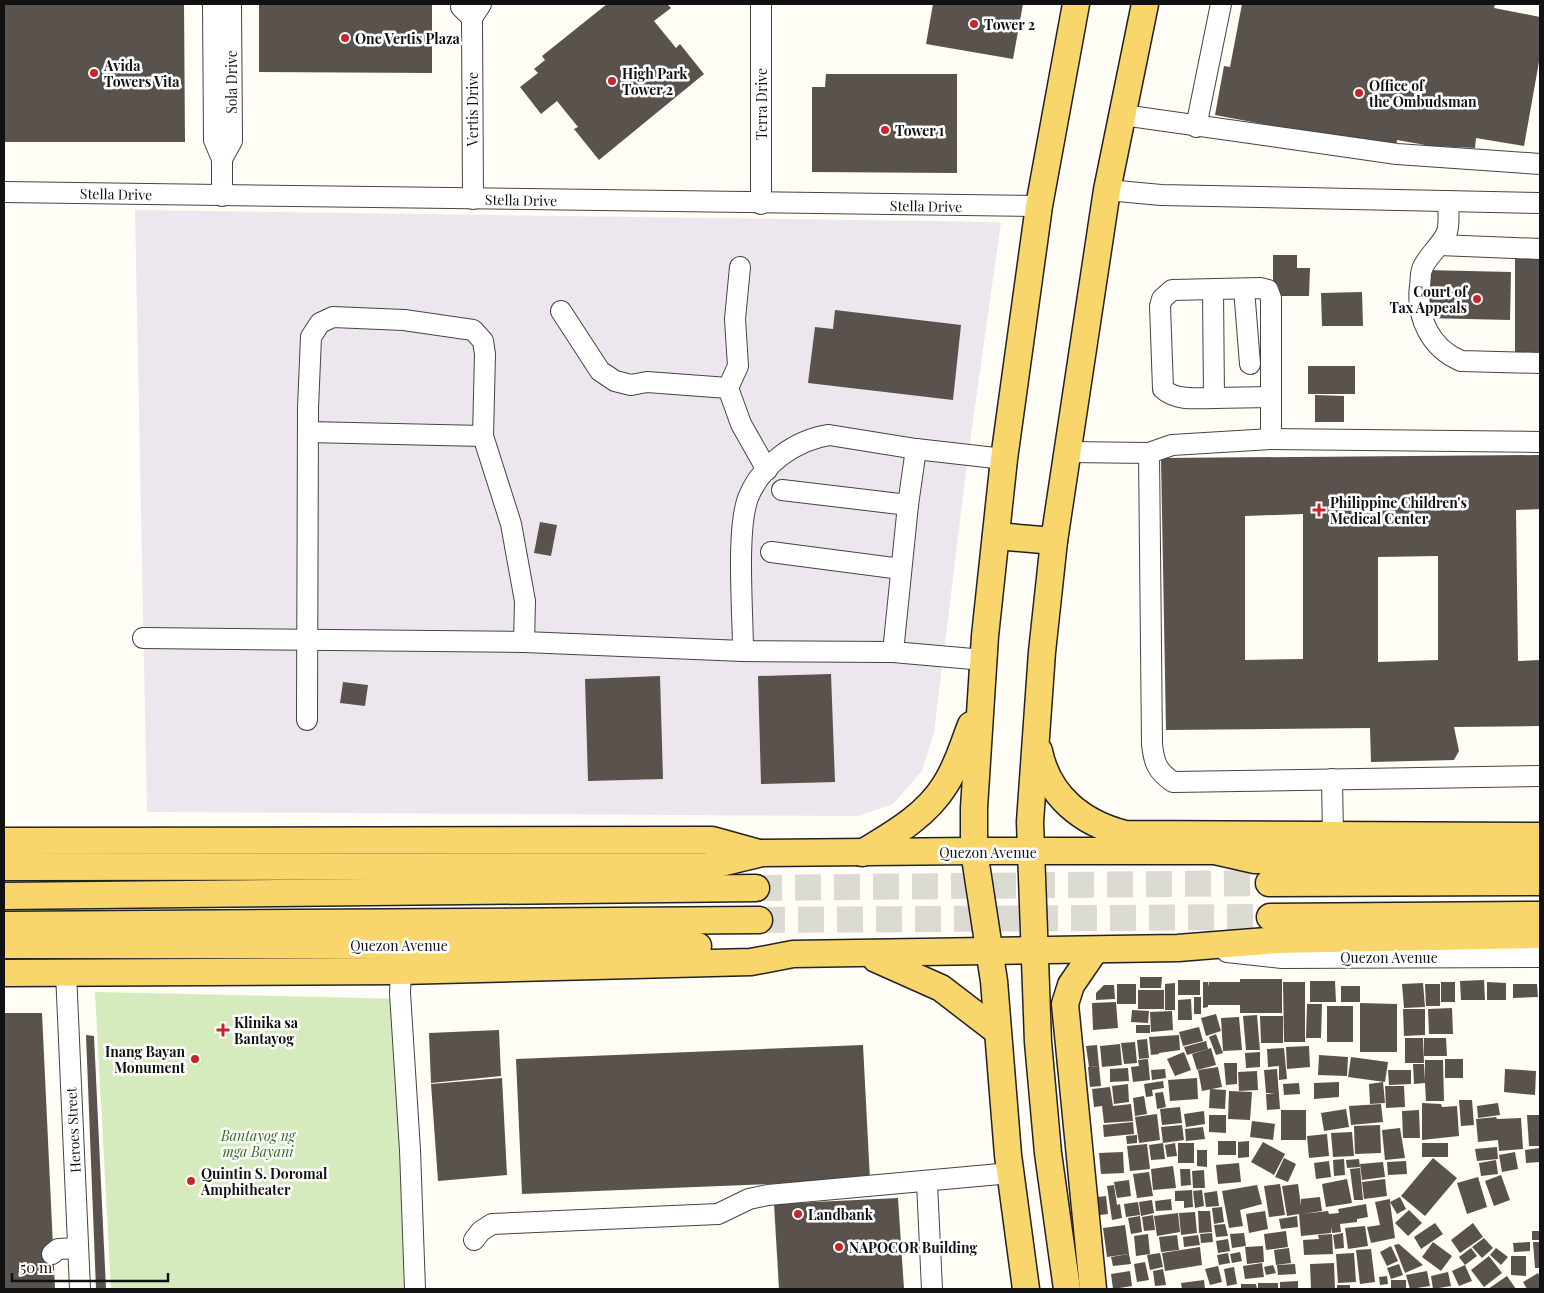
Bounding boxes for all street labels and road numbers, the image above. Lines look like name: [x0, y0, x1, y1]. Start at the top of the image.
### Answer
street label: Sola Drive: [222, 50, 241, 114]
street label: Terra Drive: [752, 68, 771, 140]
street label: Vertis Drive: [463, 72, 482, 147]
street label: Stella Drive: [80, 184, 152, 204]
street label: Stella Drive: [485, 190, 557, 210]
street label: Stella Drive: [890, 196, 962, 216]
street label: Quezon Avenue: [939, 843, 1037, 862]
street label: Quezon Avenue: [350, 936, 448, 955]
street label: Quezon Avenue: [1340, 948, 1438, 967]
street label: Heroes Street: [61, 1086, 85, 1173]

